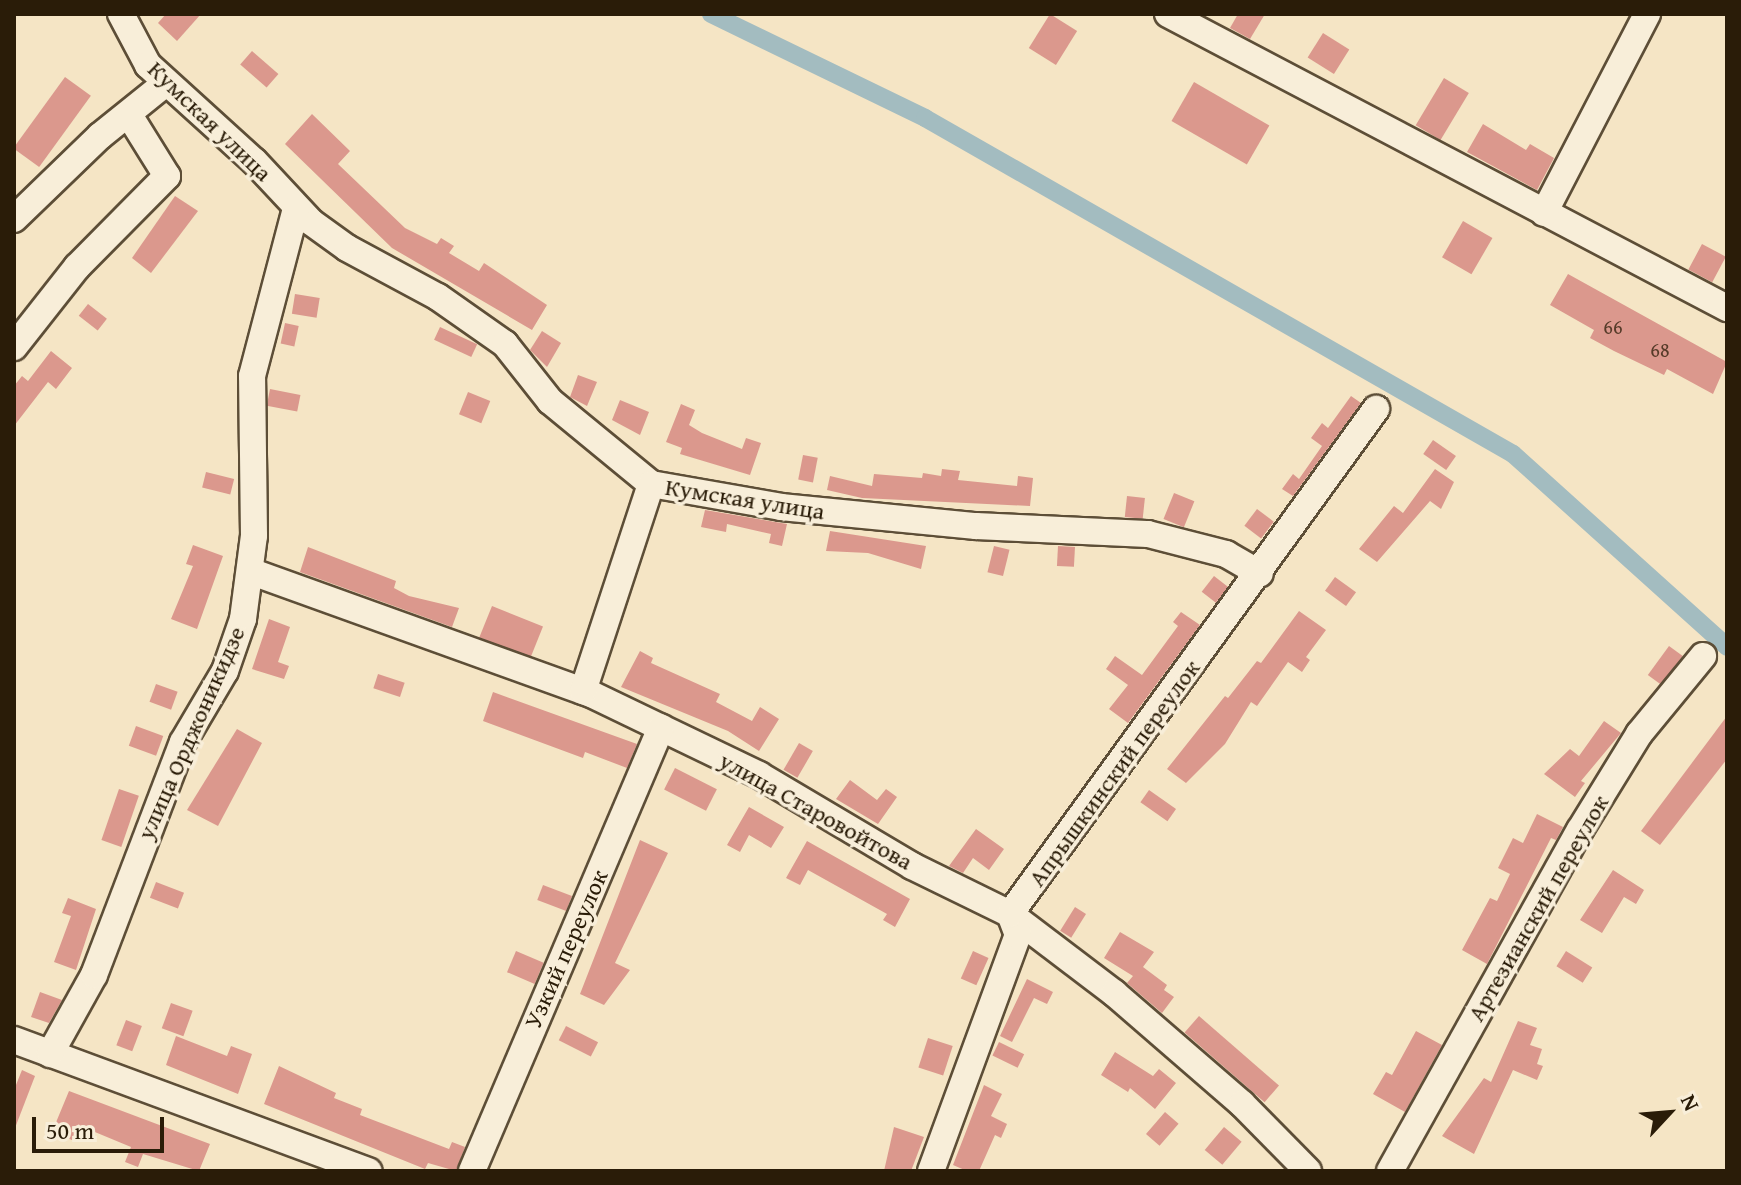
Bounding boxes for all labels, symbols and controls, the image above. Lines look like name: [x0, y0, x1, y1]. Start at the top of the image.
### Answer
street label: Кумская улица: [142, 55, 278, 187]
house number: 66: [1603, 314, 1623, 338]
house number: 68: [1650, 337, 1670, 361]
street label: Кумская улица: [663, 472, 827, 526]
street label: улица Орджоникидзе: [131, 622, 251, 844]
street label: Апрышкинский переулок: [1022, 654, 1206, 892]
street label: улица Старовойтова: [714, 746, 918, 876]
street label: Артезианский переулок: [1461, 790, 1615, 1026]
street label: Узкий переулок: [518, 865, 614, 1033]
north arrow: [1629, 1073, 1709, 1153]
text: N: [1673, 1089, 1708, 1116]
scale bar: [36, 1101, 168, 1151]
text: 50 m: [46, 1113, 94, 1148]

